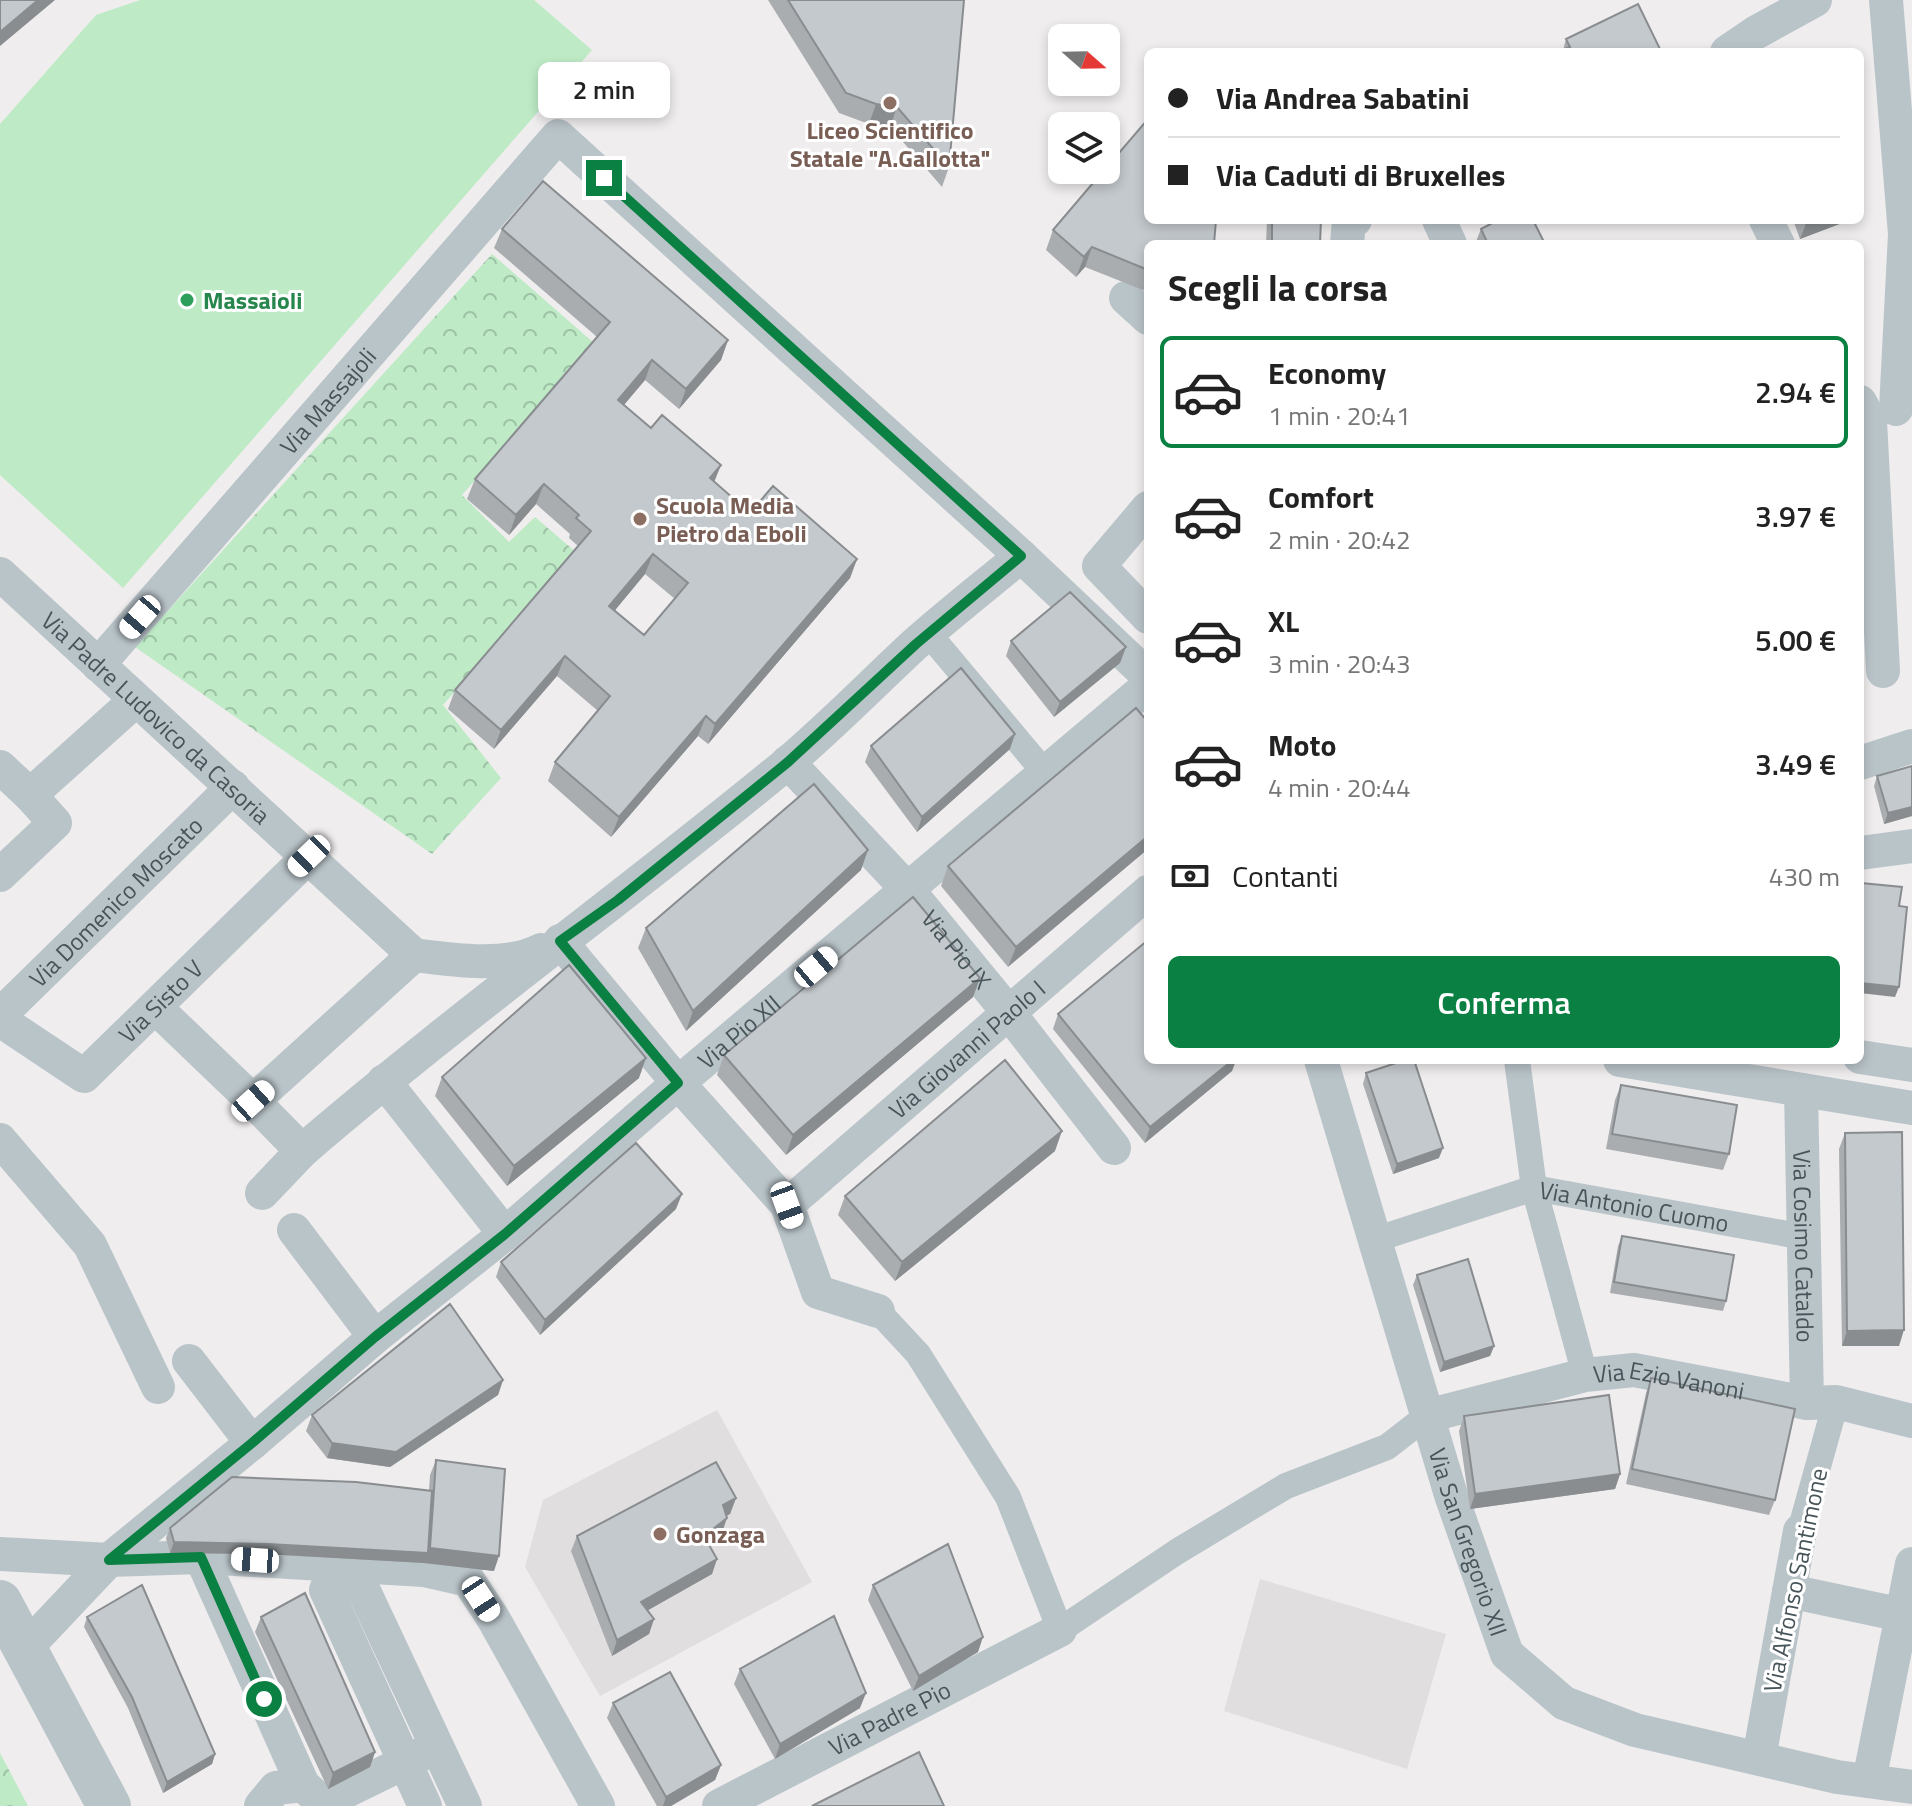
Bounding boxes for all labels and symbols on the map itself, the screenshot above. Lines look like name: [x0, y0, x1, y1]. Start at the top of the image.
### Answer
north arrow: [1048, 24, 1120, 96]
callout: 2 min: [538, 62, 670, 118]
marker: Liceo Scientifico Statale "A.Gallotta": [881, 94, 899, 112]
place label: Liceo Scientifico Statale "A.Gallotta": [790, 112, 990, 176]
route end: [586, 160, 622, 196]
place label: Massaioli: [203, 282, 302, 318]
marker: Massaioli: [178, 291, 196, 309]
street label: Via Massajoli: [271, 339, 385, 462]
place label: Scuola Media Pietro da Eboli: [656, 487, 807, 551]
marker: Scuola Media Pietro da Eboli: [631, 510, 649, 528]
car: [115, 591, 165, 643]
street label: Via Padre Ludovico da Casoria: [33, 603, 279, 832]
street label: Via Domenico Moscato: [21, 808, 211, 995]
car: [283, 831, 335, 881]
street label: Via Pio IX: [913, 902, 1000, 997]
car: [790, 942, 842, 992]
street label: Via Sisto V: [110, 951, 211, 1051]
street label: Via Giovanni Paolo I: [881, 971, 1053, 1127]
street label: Via Pio XII: [689, 986, 788, 1077]
car: [227, 1076, 279, 1126]
street label: Via Cosimo Cataldo: [1784, 1149, 1824, 1343]
street label: Via Antonio Cuomo: [1536, 1171, 1732, 1241]
car: [768, 1178, 806, 1232]
street label: Via Ezio Vanoni: [1591, 1351, 1747, 1409]
street label: Via San Gregorio XII: [1420, 1444, 1517, 1641]
street label: Via Alfonso Santimone: [1754, 1465, 1836, 1695]
place label: Gonzaga: [676, 1516, 765, 1552]
marker: Gonzaga: [651, 1525, 669, 1543]
car: [230, 1546, 280, 1574]
car: [458, 1572, 504, 1626]
street label: Via Padre Pio: [822, 1671, 957, 1764]
route start: [246, 1681, 282, 1717]

